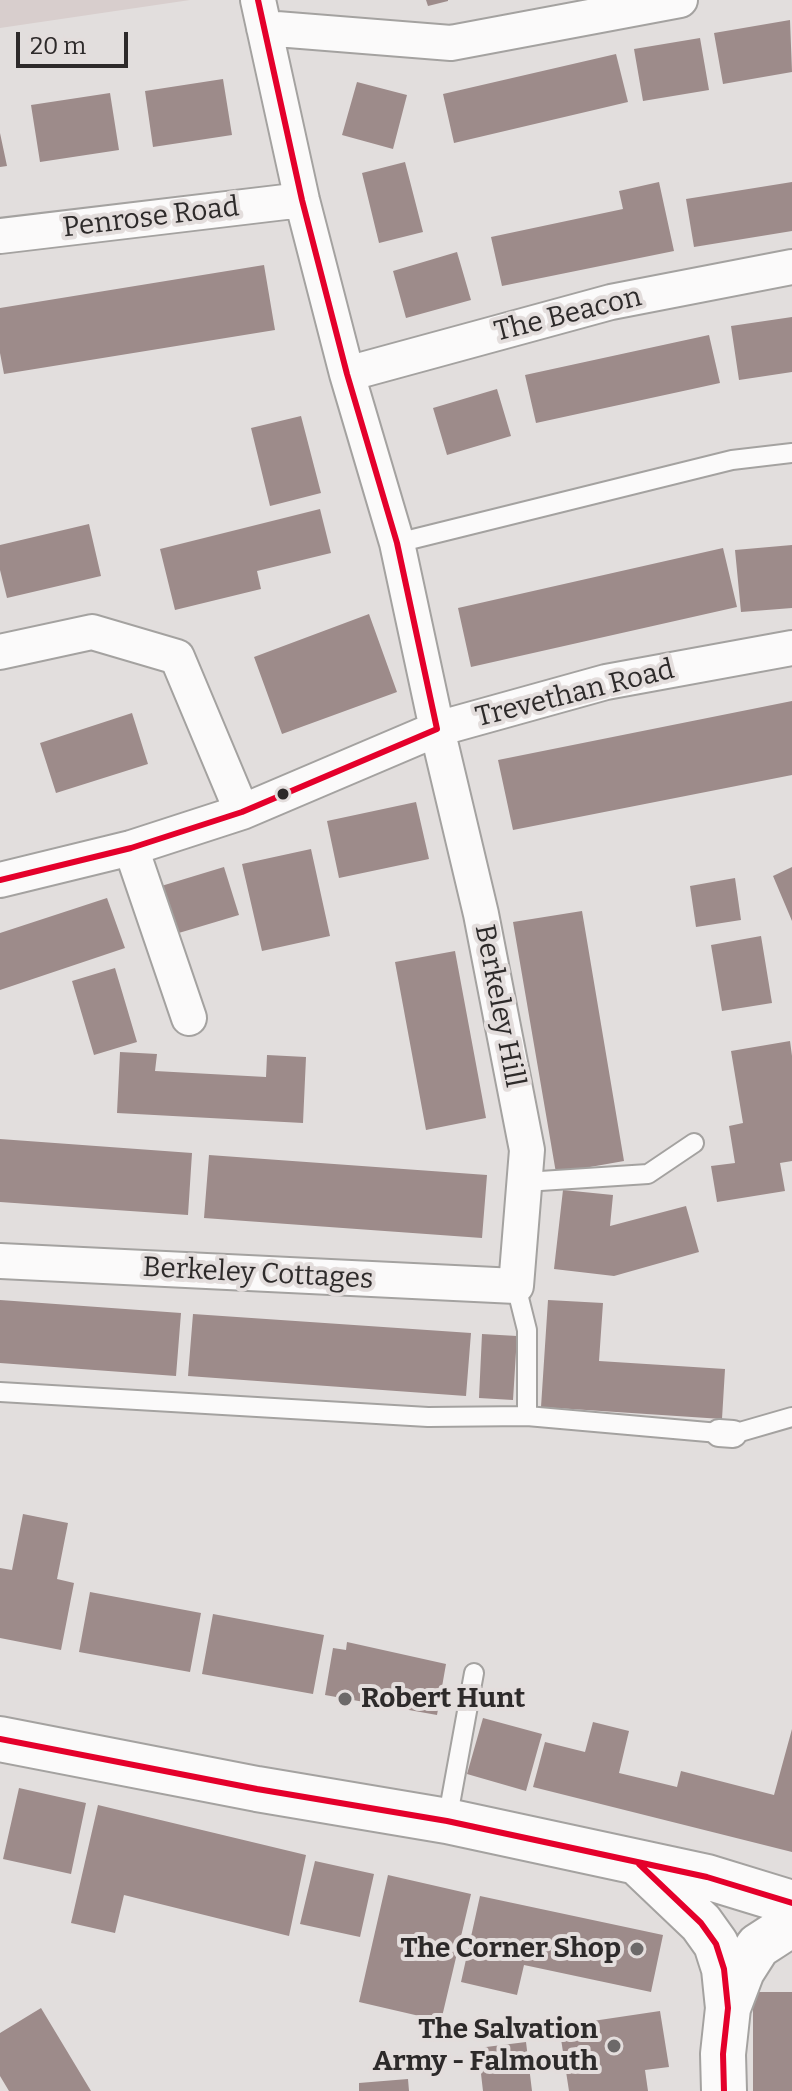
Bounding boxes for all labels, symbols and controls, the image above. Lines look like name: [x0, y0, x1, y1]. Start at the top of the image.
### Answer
scale bar: [20, 16, 132, 66]
text: 20 m: [30, 32, 86, 60]
street label: Penrose Road: [61, 191, 241, 245]
street label: The Beacon: [491, 281, 645, 349]
street label: Trevethan Road: [472, 653, 678, 735]
unlabelled marker: [275, 786, 291, 802]
street label: Berkeley Hill: [467, 922, 531, 1090]
street label: Berkeley Cottages: [142, 1251, 374, 1297]
place label: Robert Hunt: [361, 1682, 525, 1716]
marker: Robert Hunt: [336, 1690, 354, 1708]
place label: The Corner Shop: [400, 1932, 621, 1966]
marker: The Corner Shop: [628, 1940, 646, 1958]
place label: The Salvation Army - Falmouth: [373, 2013, 598, 2079]
marker: The Salvation Army - Falmouth: [605, 2037, 623, 2055]

